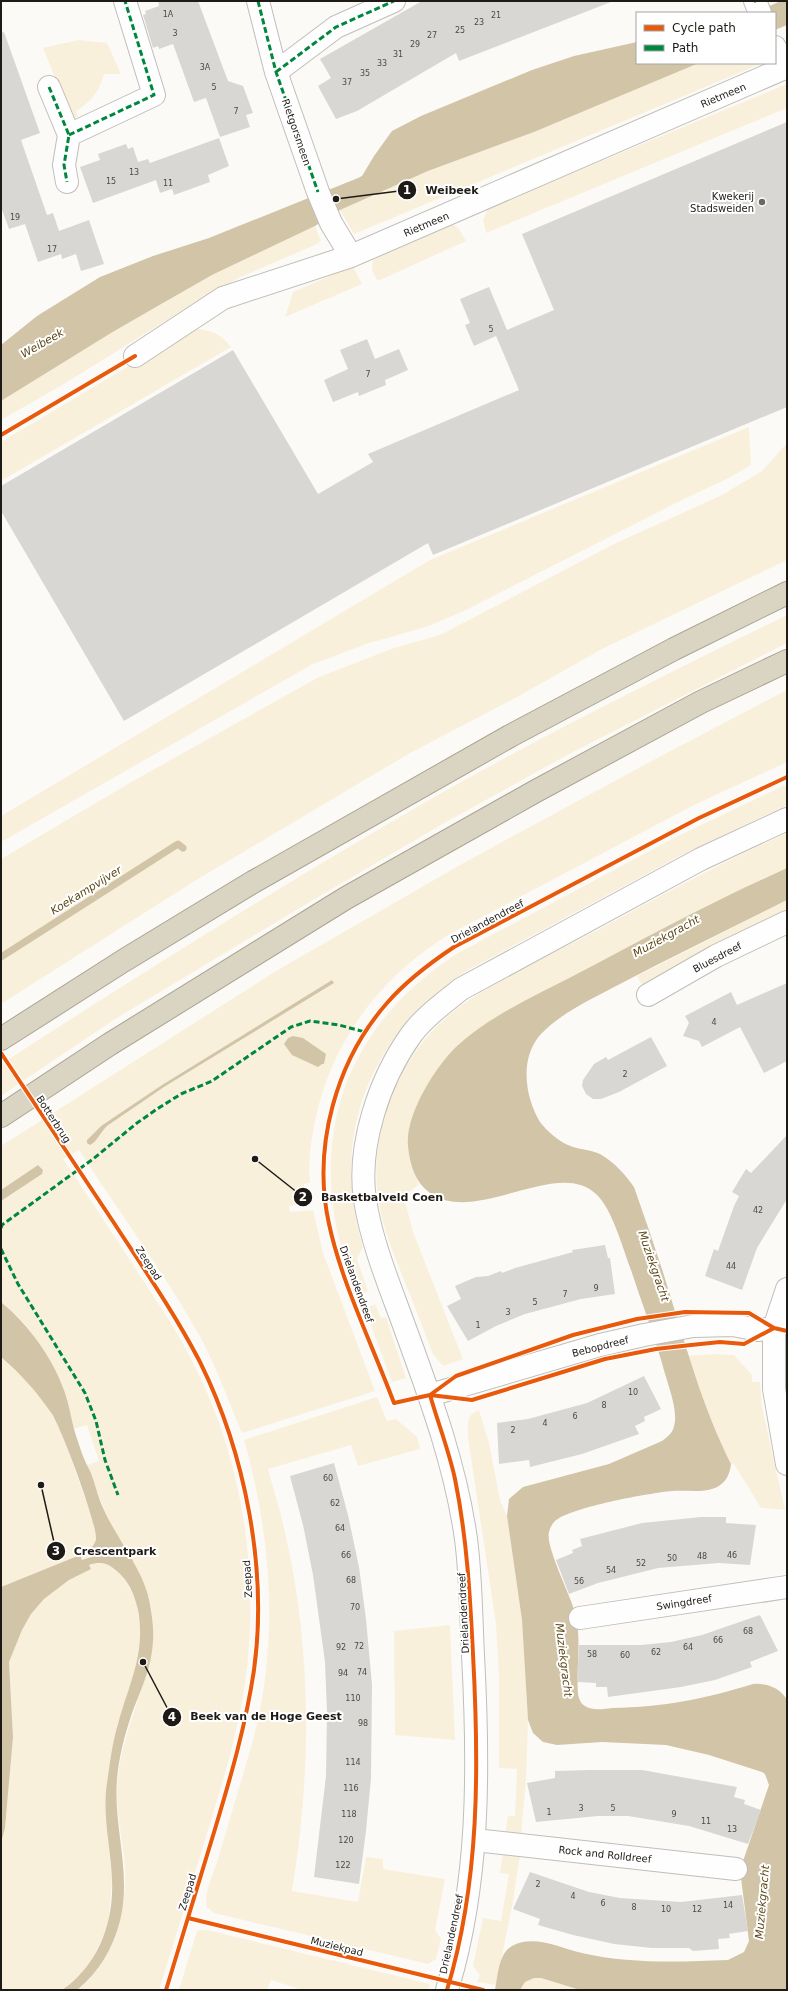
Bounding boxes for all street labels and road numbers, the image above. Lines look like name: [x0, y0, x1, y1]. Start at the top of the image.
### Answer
street label: Rietmeen: [699, 81, 748, 110]
street label: Rietgorsmeen: [280, 97, 313, 167]
street label: Rietmeen: [402, 210, 451, 239]
street label: Drielandendreef: [449, 897, 526, 945]
street label: Bluesdreef: [691, 940, 744, 975]
street label: Botterbrug: [34, 1094, 73, 1145]
street label: Zeepad: [134, 1244, 164, 1282]
street label: Drielandendreef: [338, 1244, 376, 1325]
street label: Bebopdreef: [571, 1334, 630, 1359]
street label: Zeepad: [241, 1560, 254, 1598]
street label: Drielandendreef: [456, 1572, 471, 1654]
street label: Swingdreef: [656, 1593, 713, 1612]
street label: Rock and Rolldreef: [558, 1844, 652, 1865]
street label: Zeepad: [177, 1872, 198, 1912]
street label: Drielandendreef: [438, 1893, 465, 1975]
street label: Muziekpad: [309, 1935, 364, 1958]

